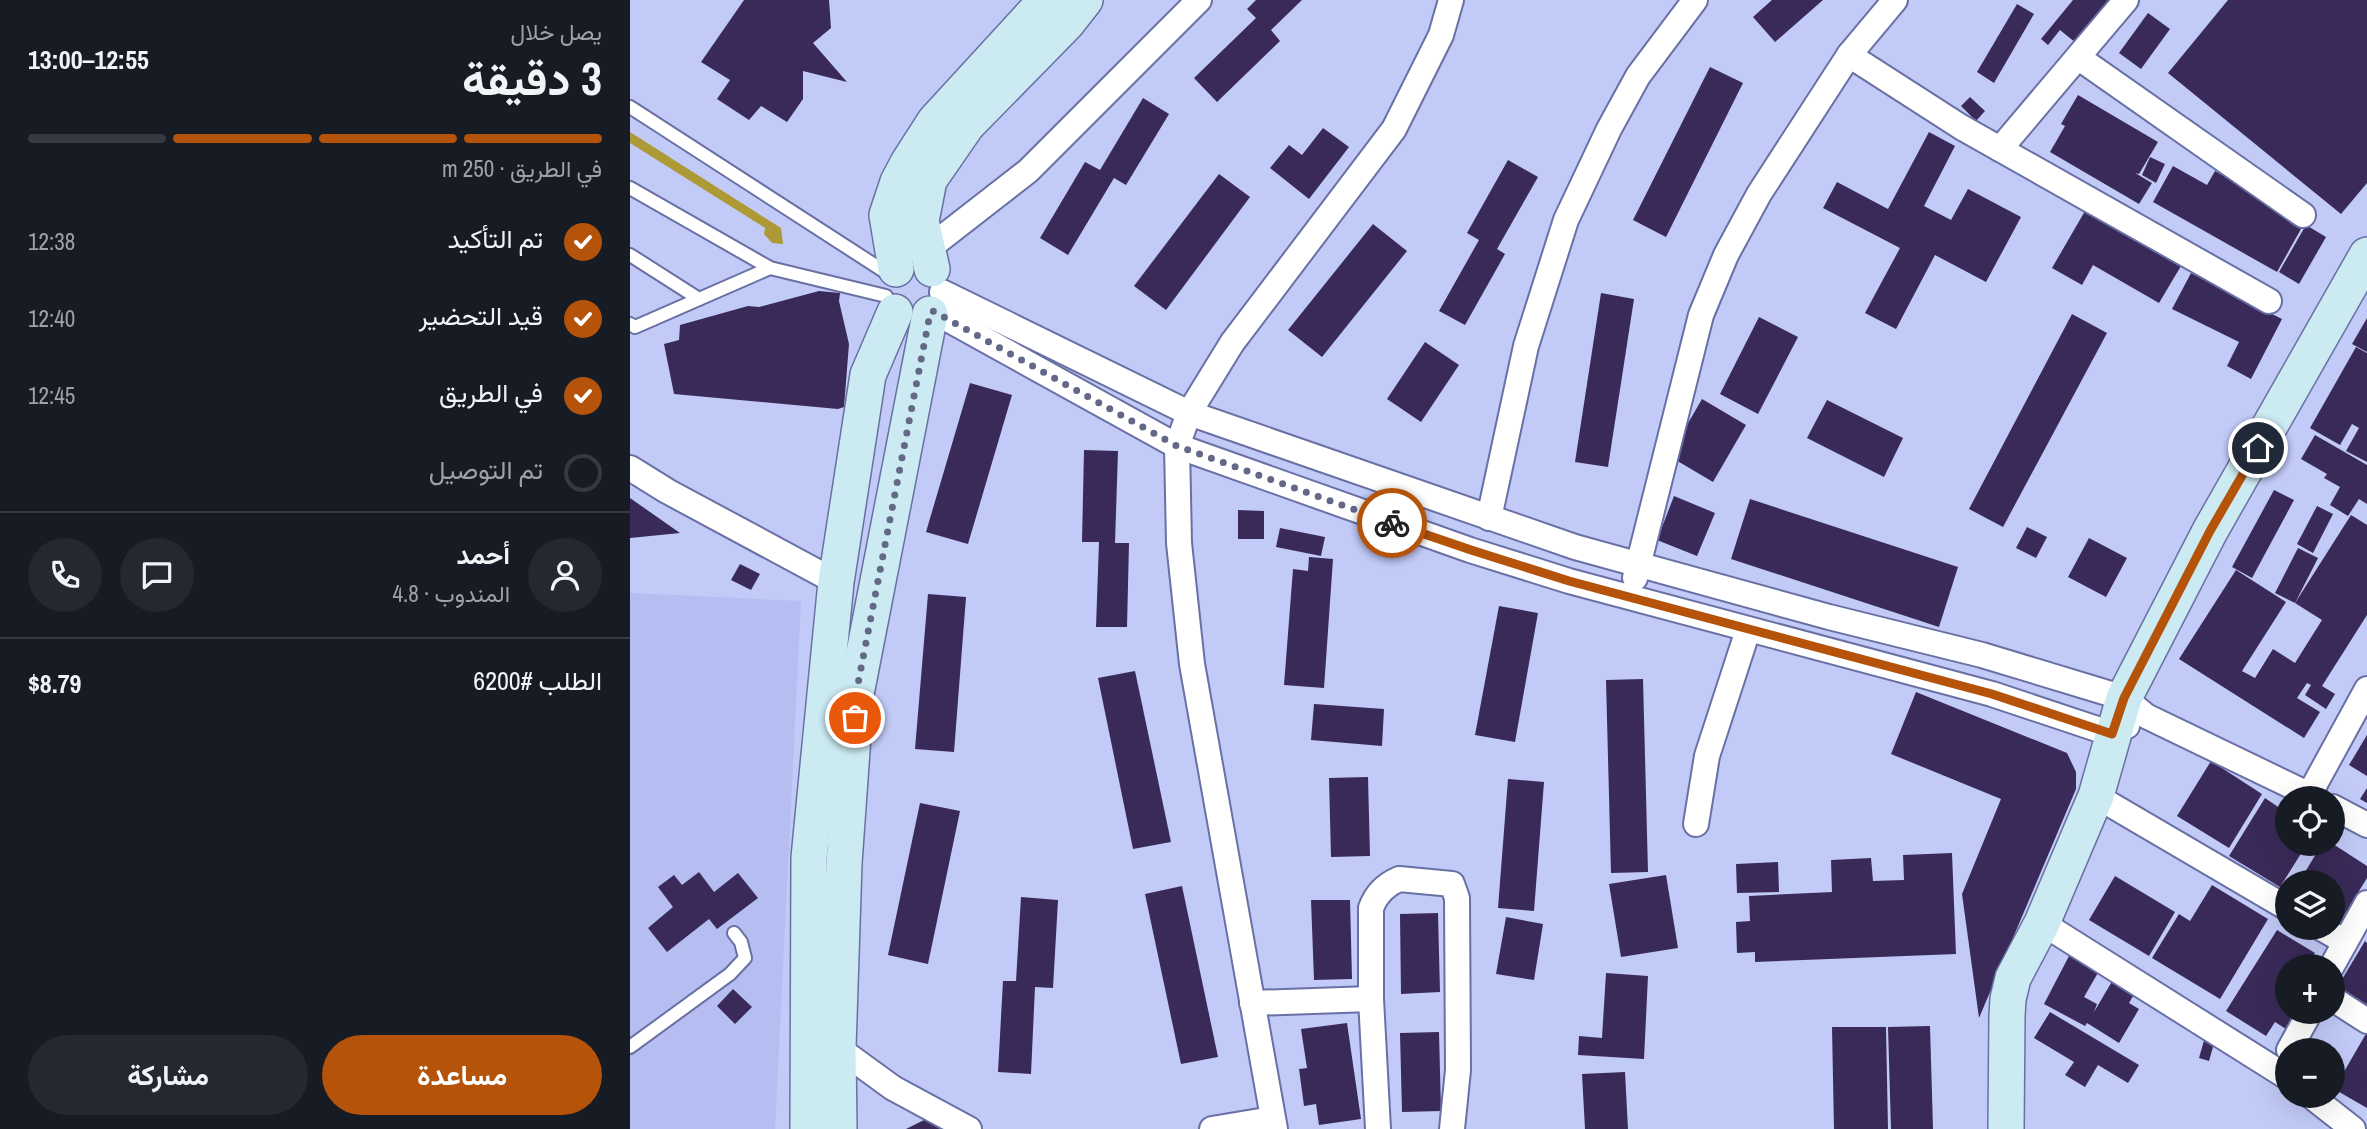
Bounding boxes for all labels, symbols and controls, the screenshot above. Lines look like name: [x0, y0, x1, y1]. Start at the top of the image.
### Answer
text: يصل خلال: [510, 16, 602, 47]
text: 12:55–13:00: [28, 42, 149, 77]
text: 3 دقيقة: [462, 47, 602, 109]
text: في الطريق · 250 m: [442, 153, 602, 184]
text: تم التأكيد: [448, 221, 543, 256]
icon: check: [564, 223, 602, 261]
text: 12:38: [28, 226, 75, 257]
text: قيد التحضير: [419, 298, 543, 333]
icon: check: [564, 300, 602, 338]
text: 12:40: [28, 303, 75, 334]
text: في الطريق: [439, 375, 543, 410]
icon: check: [564, 377, 602, 415]
text: 12:45: [28, 380, 75, 411]
pin: [2228, 418, 2288, 478]
icon: home: [2239, 429, 2277, 467]
text: تم التوصيل: [429, 452, 543, 487]
courier: [1357, 488, 1427, 558]
icon: bike: [1373, 504, 1411, 542]
text: أحمد: [457, 537, 510, 572]
button: phone: [28, 538, 102, 612]
button: chat: [120, 538, 194, 612]
button: person: [528, 538, 602, 612]
text: المندوب · 4.8: [393, 578, 510, 609]
text: الطلب #6200: [473, 663, 602, 698]
text: $8.79: [28, 666, 81, 701]
pin: [825, 688, 885, 748]
icon: bag: [836, 699, 874, 737]
map controls: [2275, 786, 2345, 1108]
button: locate: [2275, 786, 2345, 856]
button: layers: [2275, 870, 2345, 940]
button: +: [2275, 954, 2345, 1024]
button: مشاركة: [28, 1035, 308, 1115]
button: مساعدة: [322, 1035, 602, 1115]
button: −: [2275, 1038, 2345, 1108]

